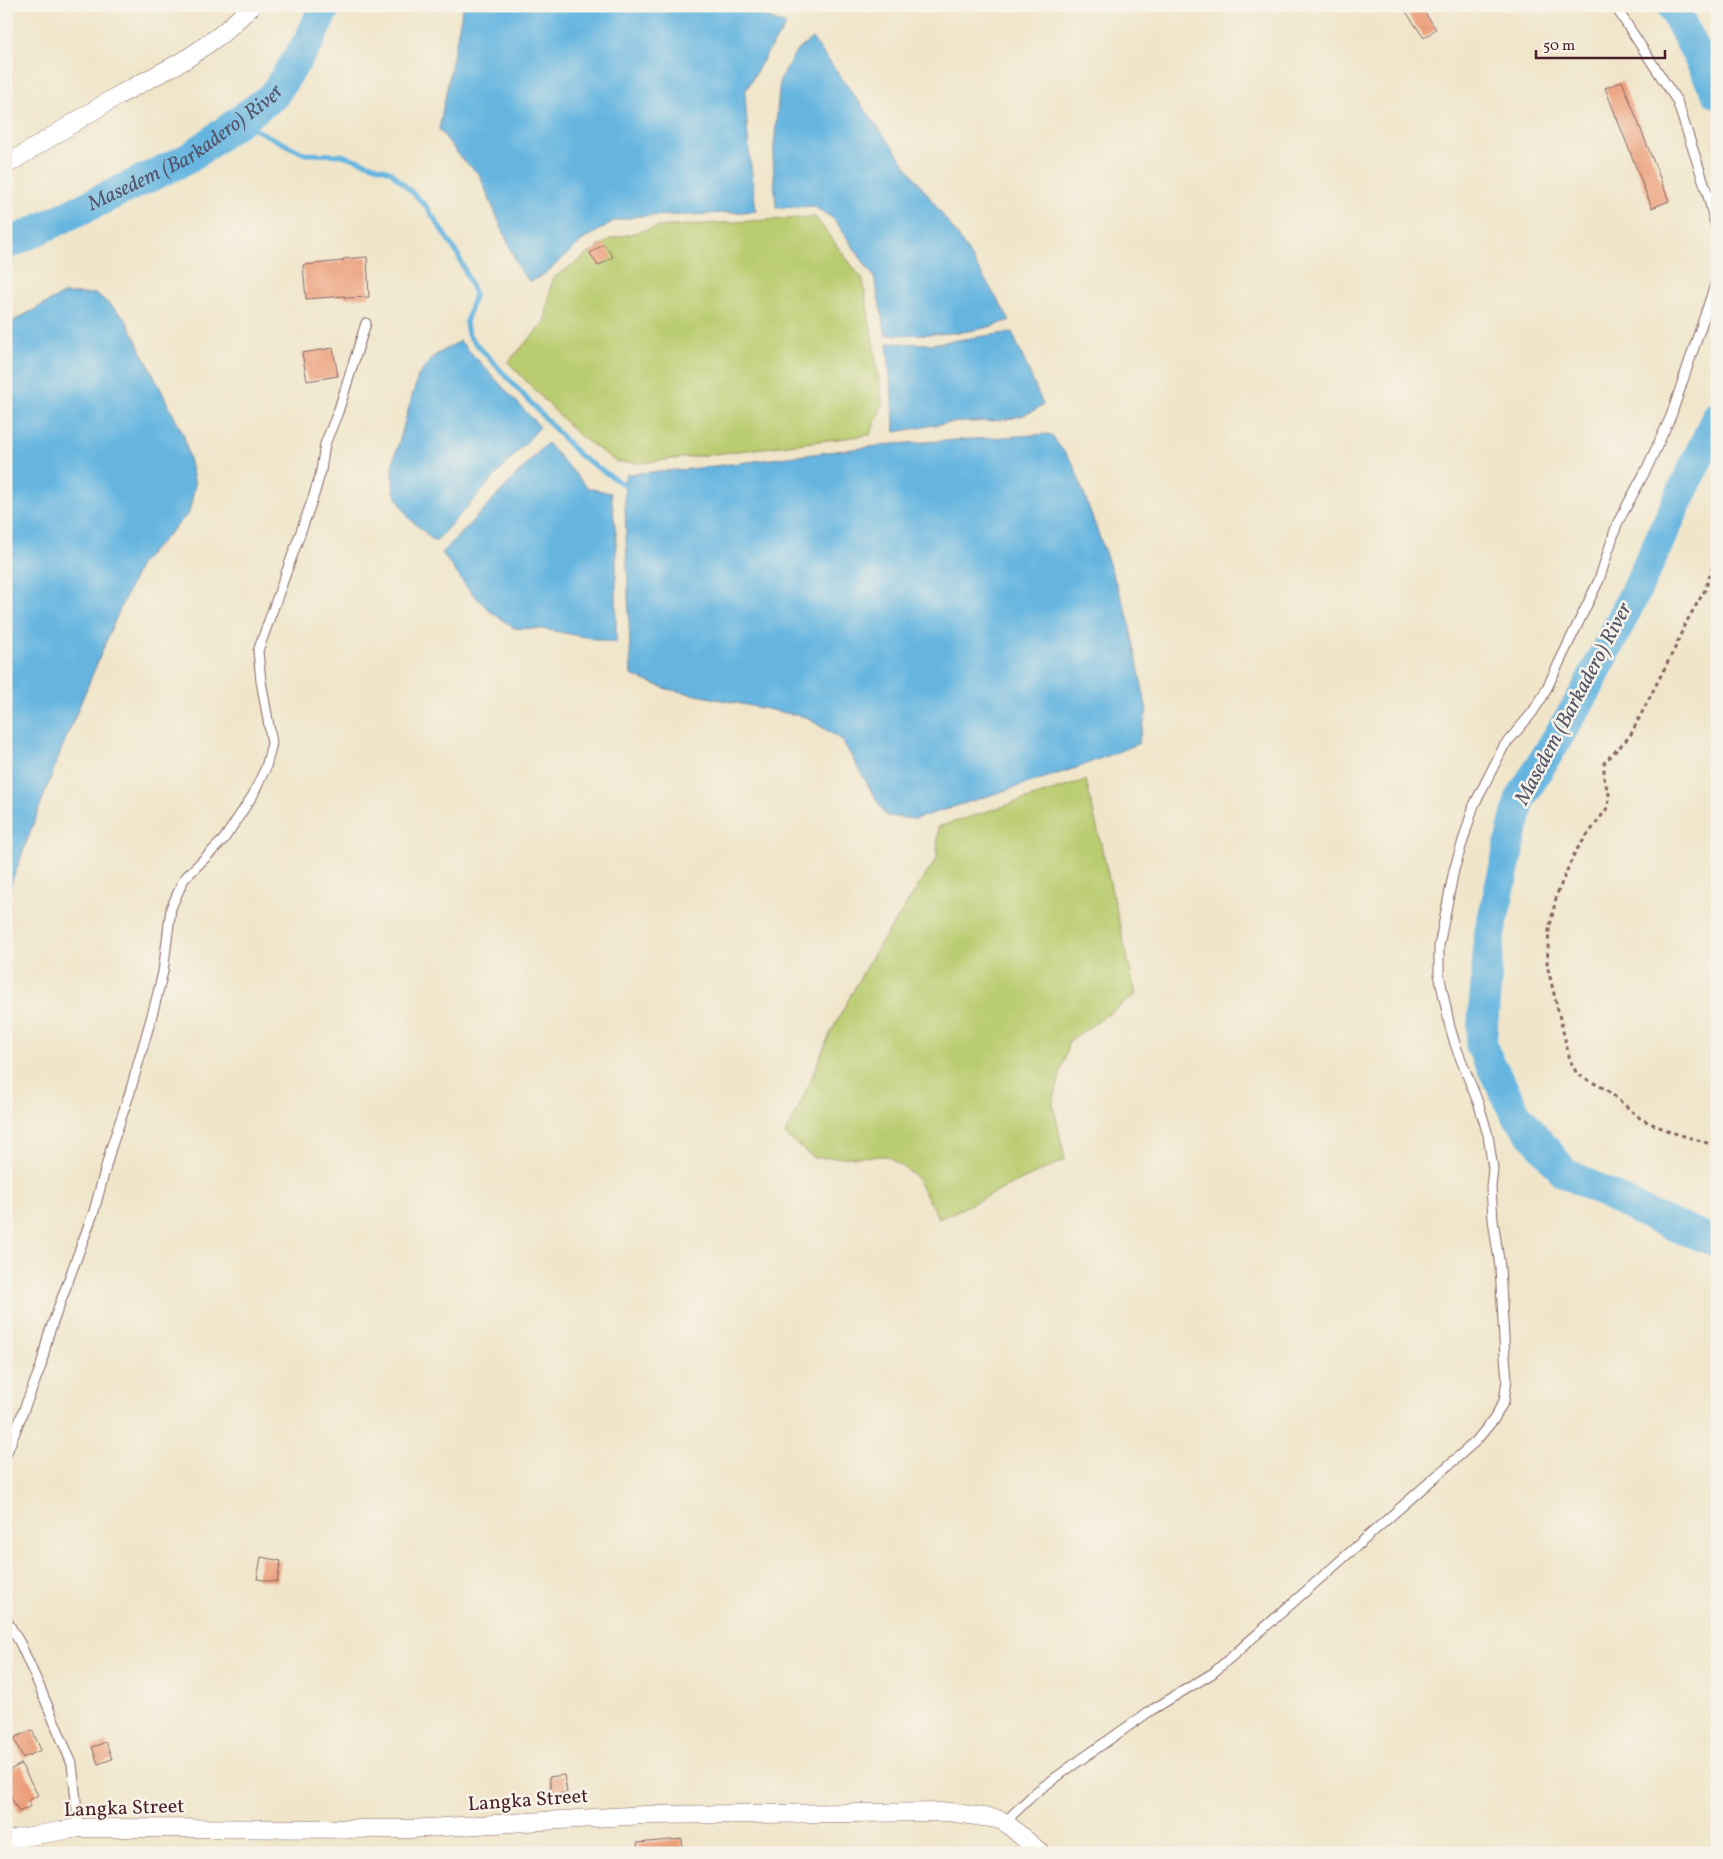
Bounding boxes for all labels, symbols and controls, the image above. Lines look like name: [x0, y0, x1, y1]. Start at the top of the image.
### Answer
scale bar: [1536, 28, 1664, 60]
text: 50 m: [1543, 36, 1575, 57]
water label: Masedem (Barkadero) River: [82, 79, 291, 219]
water label: Masedem (Barkadero) River: [1508, 598, 1640, 811]
street label: Langka Street: [467, 1783, 589, 1819]
street label: Langka Street: [63, 1793, 185, 1825]

